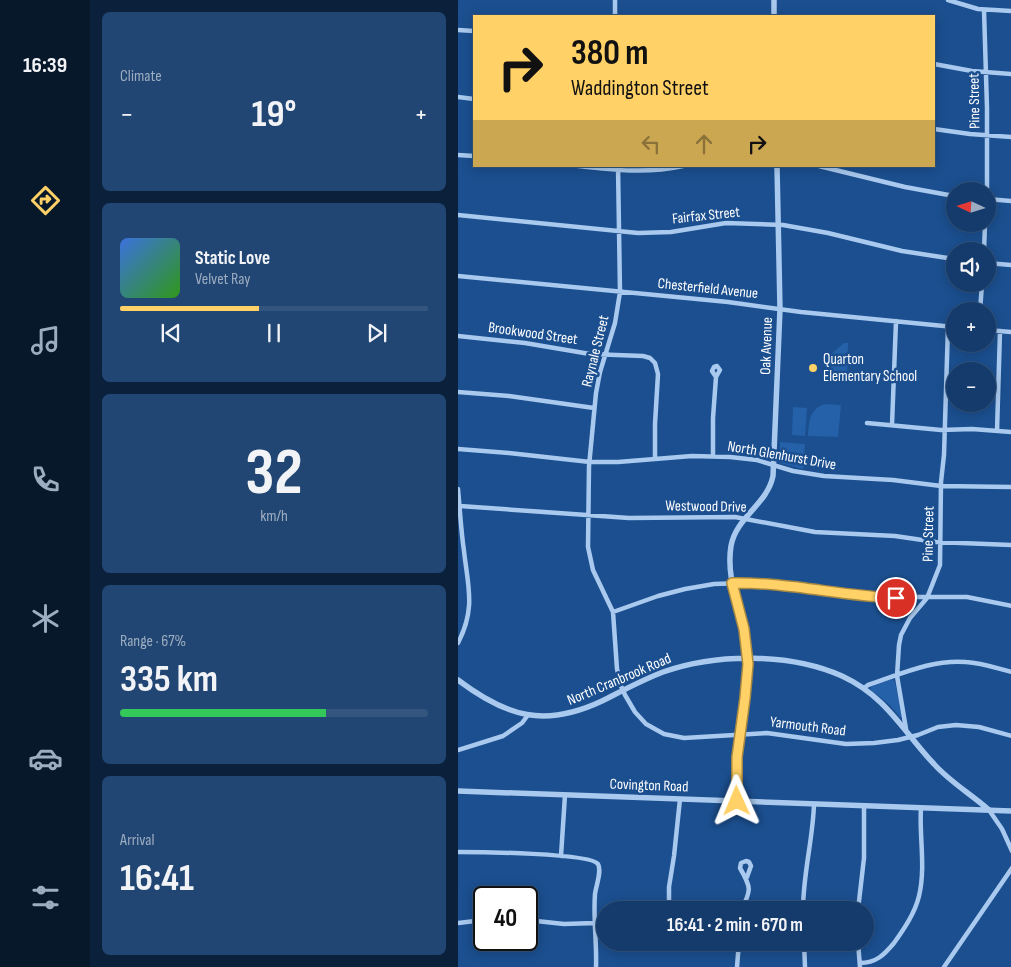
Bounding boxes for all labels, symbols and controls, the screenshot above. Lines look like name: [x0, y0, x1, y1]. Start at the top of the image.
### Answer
text: 380 m: [571, 32, 649, 75]
icon: right: [488, 35, 553, 100]
text: 16:39: [23, 52, 67, 79]
text: Climate: [120, 67, 162, 86]
street label: Pine Street: [965, 73, 984, 129]
text: Waddington Street: [571, 75, 709, 102]
text: 19°: [252, 92, 296, 137]
text: −: [120, 98, 134, 131]
text: +: [414, 98, 428, 131]
icon: left: [637, 130, 665, 158]
icon: ahead: [690, 130, 718, 158]
icon: right: [743, 130, 771, 158]
north arrow: [946, 182, 996, 232]
map controls: [946, 182, 996, 412]
icon: directions: [28, 183, 63, 218]
street label: Fairfax Street: [671, 202, 741, 229]
button: sound: [946, 242, 996, 292]
text: Static Love: [195, 247, 270, 270]
text: Velvet Ray: [195, 270, 250, 289]
street label: Chesterfield Avenue: [657, 274, 759, 303]
button: +: [946, 302, 996, 352]
street label: Raynale Street: [577, 313, 614, 389]
street label: Oak Avenue: [756, 317, 777, 375]
street label: Brookwood Street: [487, 318, 579, 349]
icon: previous: [157, 319, 185, 347]
icon: pause: [260, 319, 288, 347]
icon: next: [363, 319, 391, 347]
icon: music: [28, 323, 63, 358]
place label: Quarton Elementary School: [823, 350, 917, 386]
marker: Quarton Elementary School: [807, 362, 819, 374]
button: −: [946, 362, 996, 412]
text: 32: [245, 435, 303, 513]
street label: North Glenhurst Drive: [726, 437, 838, 474]
icon: phone: [28, 462, 63, 497]
street label: Westwood Drive: [665, 496, 747, 517]
street label: Pine Street: [919, 506, 938, 562]
text: km/h: [260, 507, 288, 526]
pin: [875, 577, 917, 619]
icon: arrive: [882, 584, 910, 612]
icon: climate: [28, 601, 63, 636]
text: Range · 67%: [120, 632, 186, 651]
street label: North Cranbrook Road: [564, 649, 674, 710]
text: 335 km: [120, 657, 218, 702]
street label: Yarmouth Road: [769, 712, 847, 741]
icon: car: [28, 741, 63, 776]
position arrow: [710, 774, 762, 826]
street label: Covington Road: [609, 775, 689, 796]
text: Arrival: [120, 831, 154, 850]
text: 16:41: [120, 856, 194, 901]
icon: filters: [28, 880, 63, 915]
speed limit sign: 40: [473, 886, 538, 951]
text: 16:41 · 2 min · 670 m: [667, 914, 803, 937]

